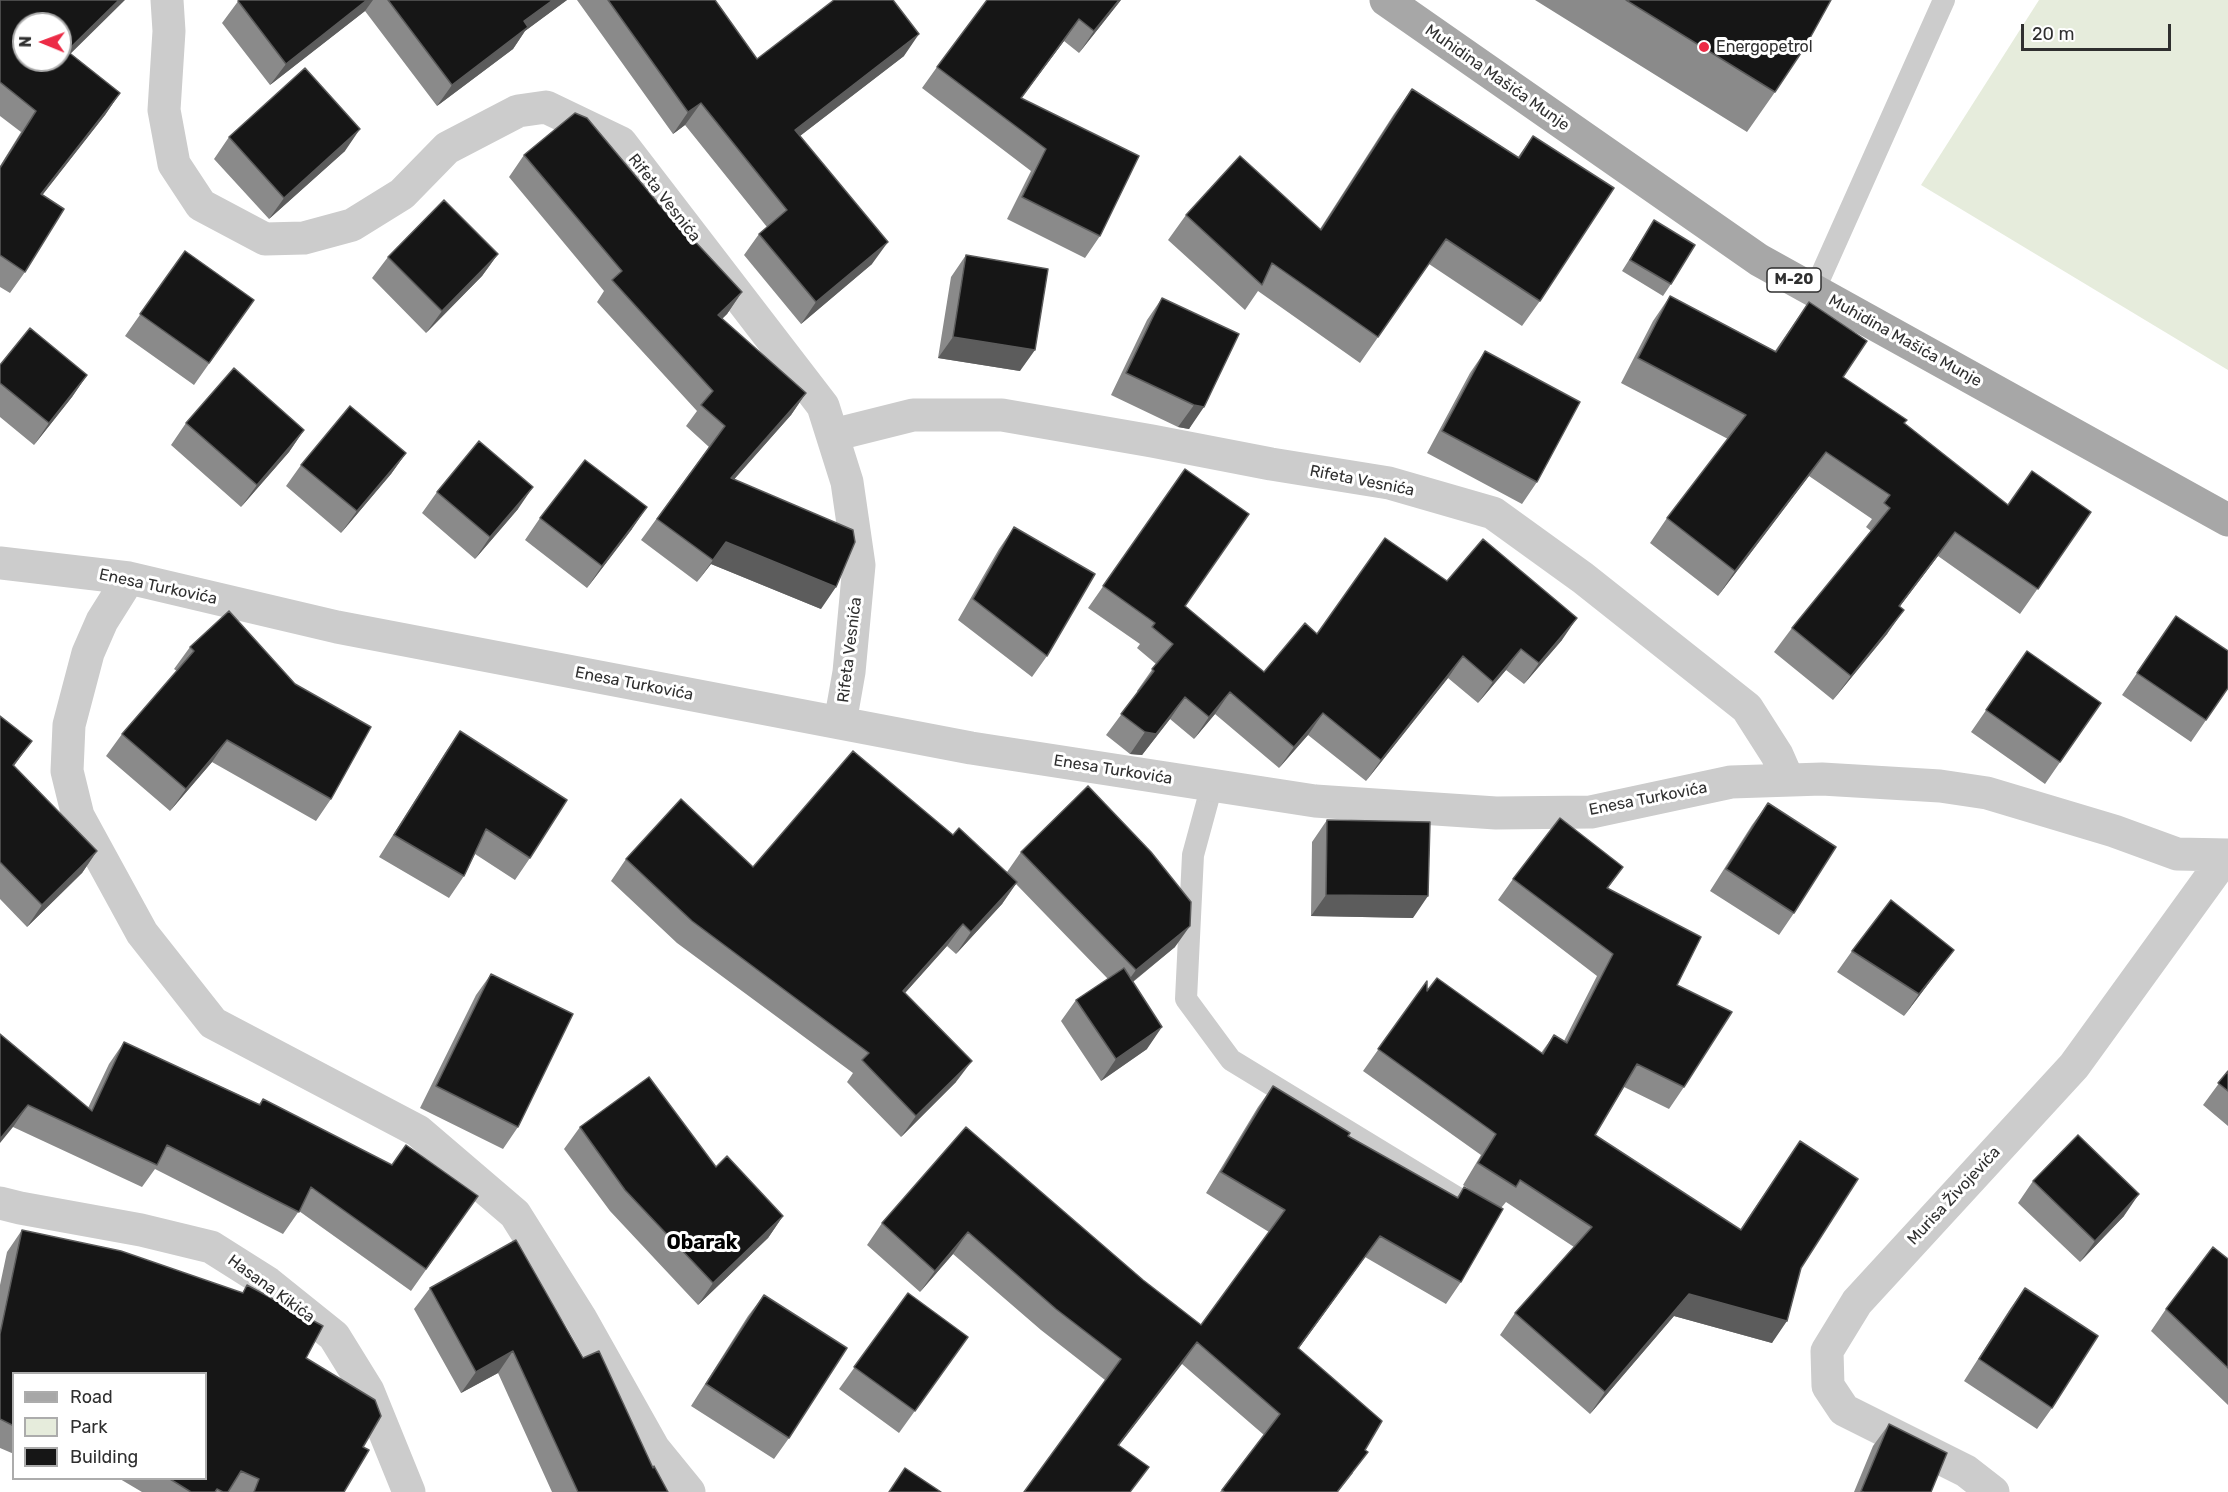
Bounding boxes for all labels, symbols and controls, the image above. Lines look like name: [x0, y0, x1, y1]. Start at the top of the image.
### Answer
north arrow: [12, 12, 72, 72]
scale bar: [2024, 12, 2174, 50]
street label: Muhidina Mašića Munje: [1421, 21, 1573, 135]
text: 20 m: [2032, 23, 2074, 45]
text: N: [16, 36, 35, 48]
place label: Energopetrol: [1716, 37, 1813, 57]
marker: Energopetrol: [1697, 40, 1711, 54]
street label: Rifeta Vesnića: [624, 150, 704, 246]
road number: M-20: [1767, 268, 1821, 292]
street label: Muhidina Mašića Munje: [1825, 291, 1985, 391]
street label: Rifeta Vesnića: [1308, 461, 1416, 501]
street label: Enesa Turkovića: [97, 565, 219, 609]
street label: Rifeta Vesnića: [834, 596, 866, 704]
street label: Enesa Turkovića: [573, 663, 695, 705]
street label: Enesa Turkovića: [1052, 751, 1174, 789]
street label: Enesa Turkovića: [1587, 778, 1709, 820]
street label: Murisa Živojevića: [1903, 1143, 2005, 1249]
district label: Obarak: [666, 1231, 738, 1255]
street label: Hasana Kikića: [224, 1251, 318, 1327]
legend: [12, 1372, 207, 1480]
text: Road: [70, 1386, 113, 1408]
text: Park: [70, 1416, 107, 1438]
text: Building: [70, 1446, 138, 1468]

